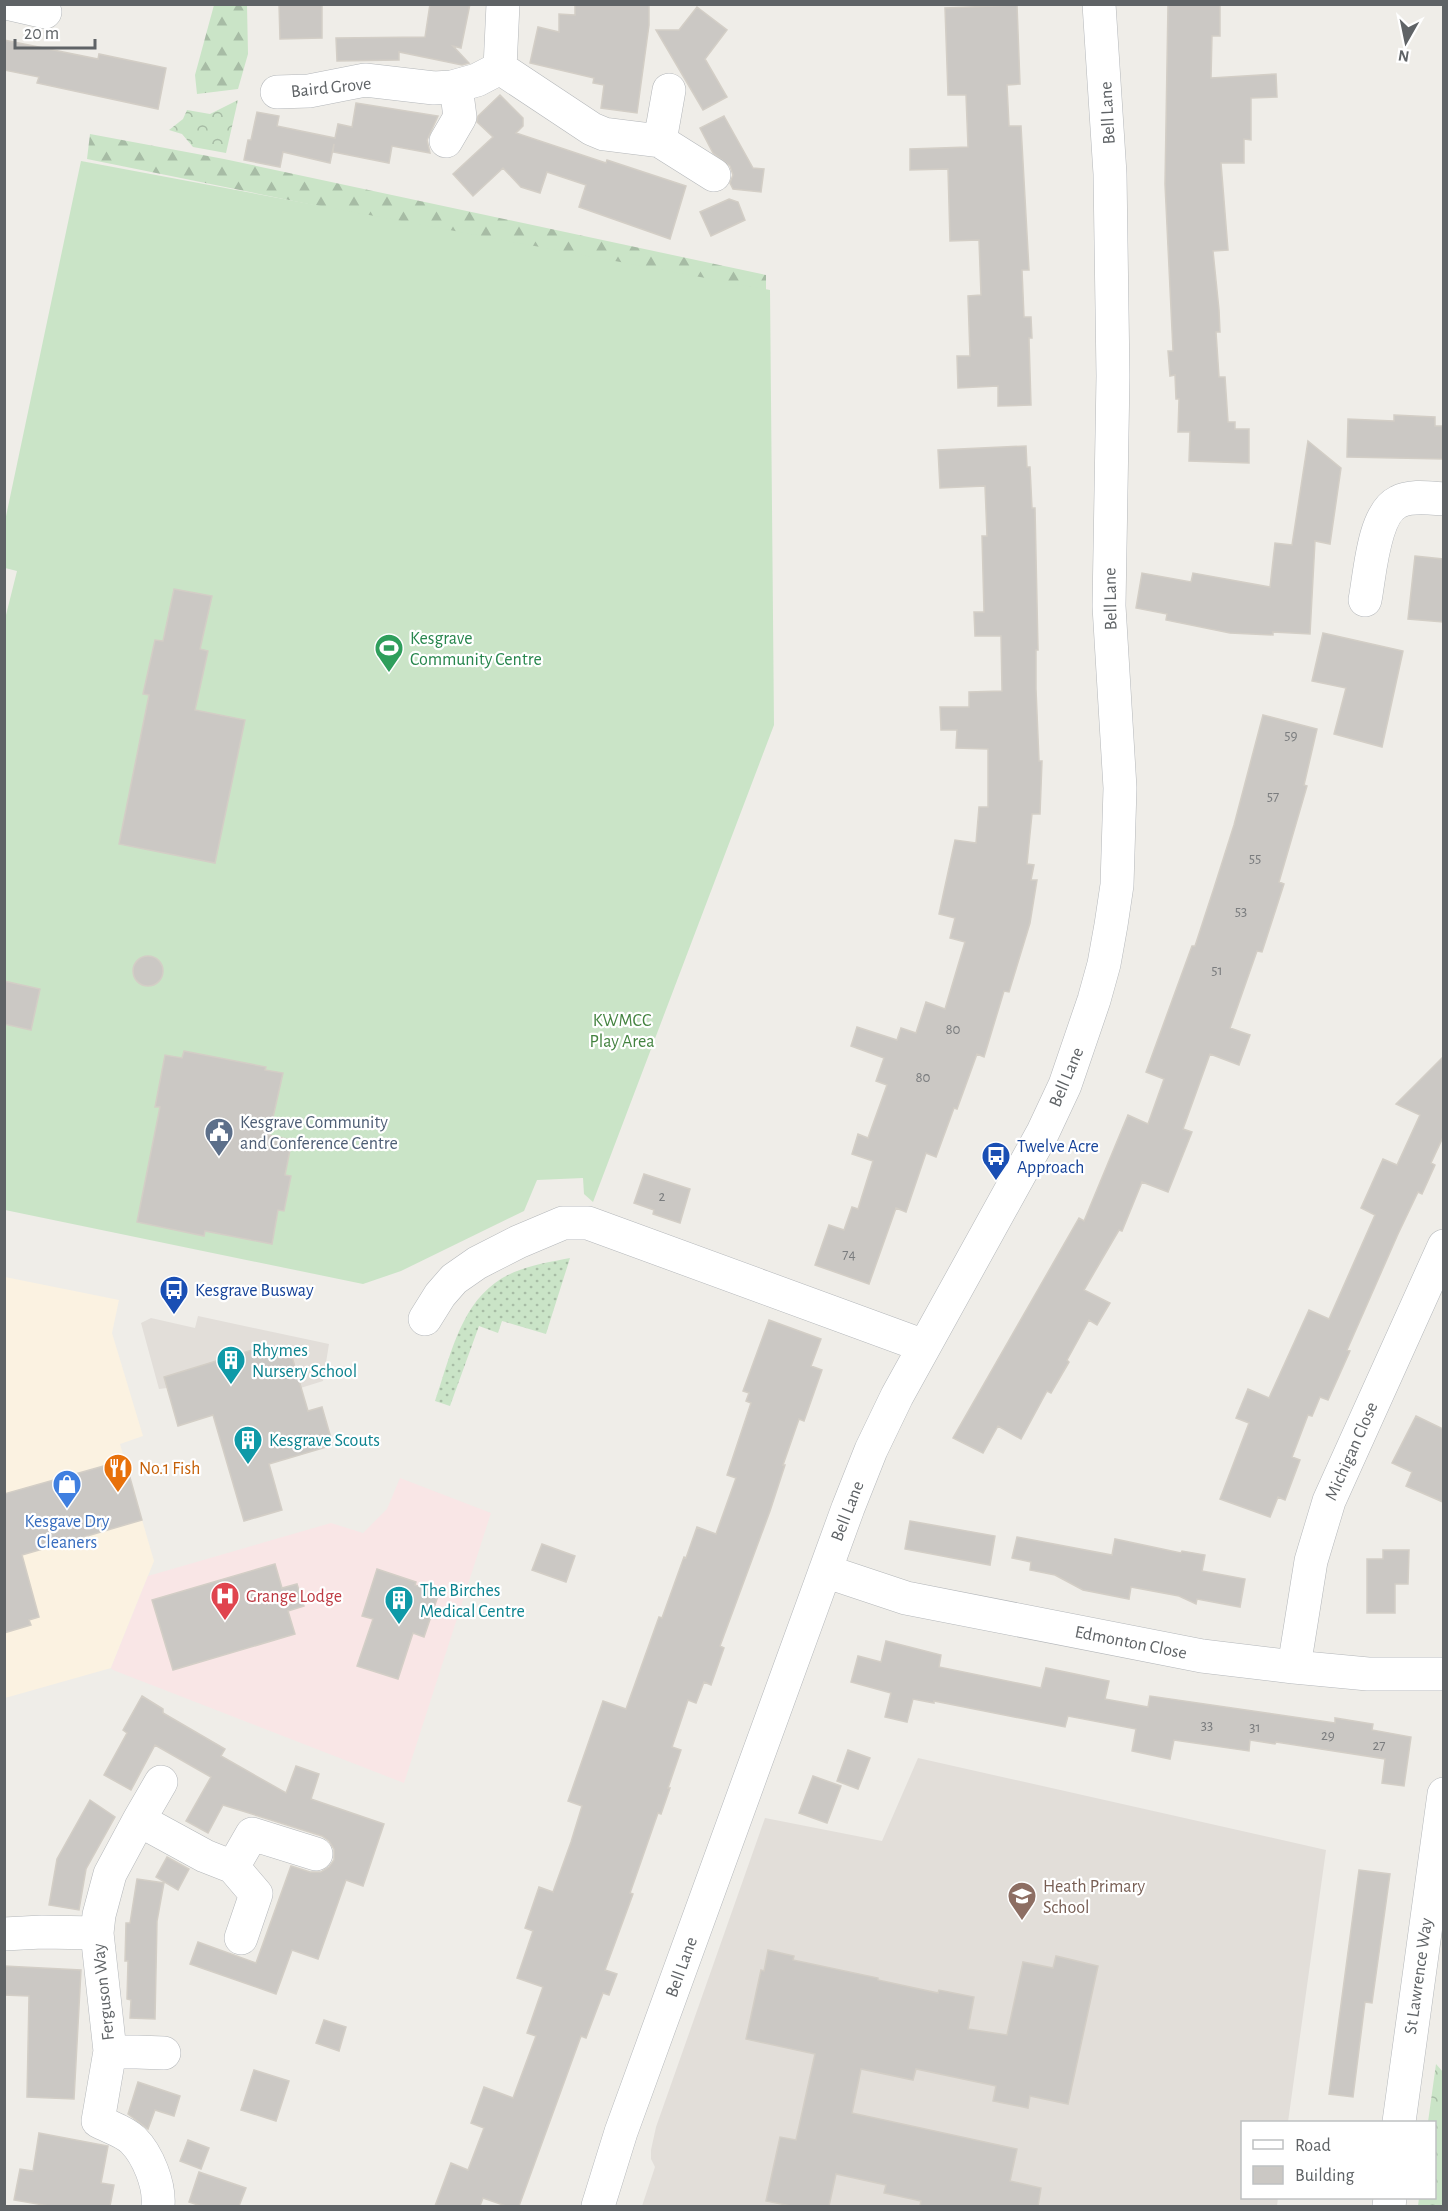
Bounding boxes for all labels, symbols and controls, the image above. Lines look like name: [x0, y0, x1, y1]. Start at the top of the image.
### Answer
scale bar: [15, 12, 94, 50]
north arrow: [1376, 12, 1436, 72]
text: 20 m: [24, 25, 59, 43]
text: N: [1397, 47, 1411, 65]
street label: Baird Grove: [290, 75, 372, 101]
street label: Bell Lane: [1097, 81, 1119, 145]
street label: Bell Lane: [1101, 567, 1121, 631]
place label: Kesgrave Community Centre: [410, 630, 542, 669]
sports icon: Kesgrave Community Centre: [373, 632, 405, 674]
house number: 59: [1284, 728, 1298, 743]
house number: 57: [1267, 789, 1279, 804]
house number: 55: [1249, 851, 1261, 866]
house number: 53: [1235, 904, 1247, 919]
house number: 51: [1211, 963, 1223, 978]
park label: KWMCC Play Area: [589, 1012, 655, 1051]
house number: 80: [945, 1022, 961, 1037]
street label: Bell Lane: [1046, 1045, 1087, 1110]
house number: 80: [915, 1070, 931, 1085]
place label: Kesgrave Community and Conference Centre: [240, 1114, 398, 1153]
public building icon: Kesgrave Community and Conference Centre: [203, 1116, 235, 1158]
place label: Twelve Acre Approach: [1017, 1138, 1099, 1177]
bus stop icon: Twelve Acre Approach: [980, 1140, 1012, 1182]
house number: 2: [659, 1189, 666, 1204]
house number: 74: [842, 1247, 856, 1262]
bus stop icon: Kesgrave Busway: [158, 1274, 190, 1316]
place label: Kesgrave Busway: [195, 1282, 314, 1300]
place label: Rhymes Nursery School: [252, 1342, 357, 1381]
building icon: Rhymes Nursery School: [215, 1344, 247, 1386]
street label: Michigan Close: [1322, 1399, 1382, 1503]
building icon: Kesgrave Scouts: [232, 1424, 264, 1466]
place label: Kesgrave Scouts: [269, 1432, 380, 1450]
restaurant icon: No.1 Fish: [102, 1452, 134, 1494]
place label: No.1 Fish: [139, 1460, 200, 1478]
shop icon: Kesgave Dry Cleaners: [51, 1468, 83, 1510]
street label: Bell Lane: [828, 1479, 868, 1544]
place label: Kesgave Dry Cleaners: [25, 1513, 110, 1552]
hospital icon: Grange Lodge: [209, 1580, 241, 1622]
place label: The Birches Medical Centre: [420, 1582, 525, 1621]
building icon: The Birches Medical Centre: [383, 1584, 415, 1626]
place label: Grange Lodge: [246, 1588, 342, 1606]
street label: Edmonton Close: [1073, 1623, 1188, 1663]
house number: 33: [1201, 1718, 1213, 1733]
house number: 31: [1249, 1720, 1261, 1735]
house number: 29: [1321, 1728, 1335, 1743]
house number: 27: [1372, 1738, 1386, 1753]
place label: Heath Primary School: [1043, 1878, 1145, 1917]
school or university icon: Heath Primary School: [1006, 1880, 1038, 1922]
street label: St Lawrence Way: [1402, 1916, 1436, 2036]
street label: Bell Lane: [663, 1935, 701, 2000]
street label: Ferguson Way: [90, 1942, 118, 2041]
legend: [1241, 2121, 1436, 2199]
text: Road: [1295, 2137, 1331, 2155]
text: Building: [1295, 2167, 1355, 2185]

